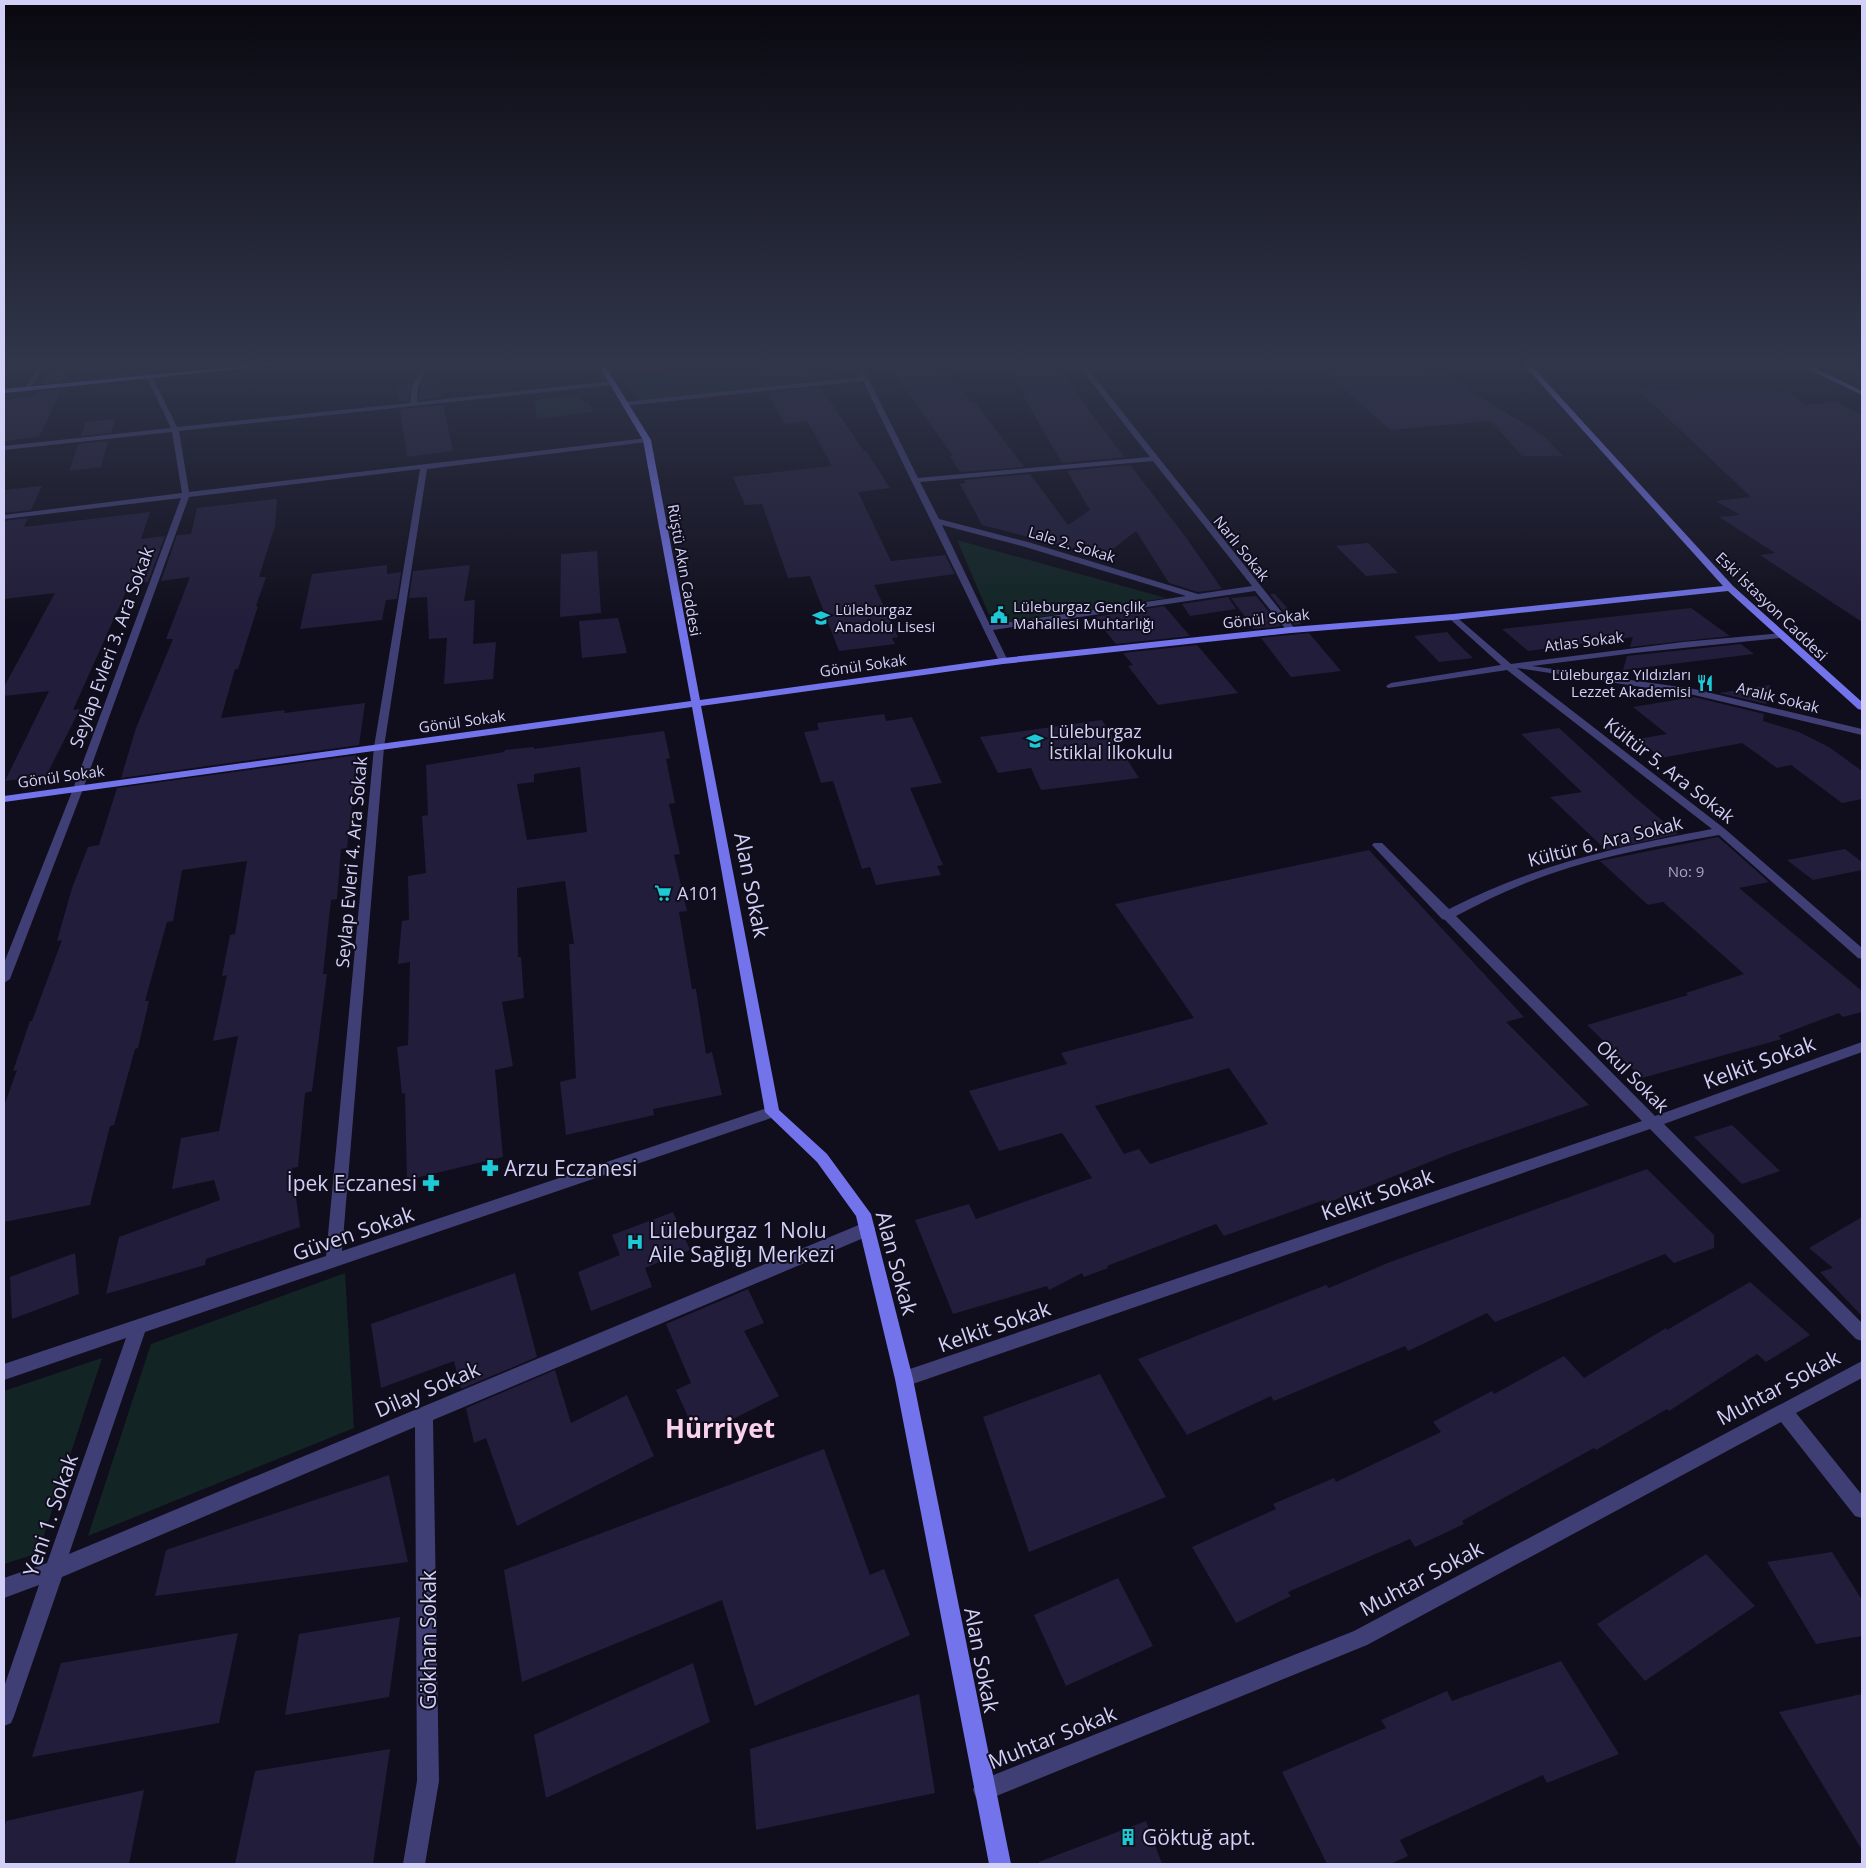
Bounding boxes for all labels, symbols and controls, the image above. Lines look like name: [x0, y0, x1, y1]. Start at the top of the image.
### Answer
street label: Rüştü Akın Caddesi: [664, 502, 706, 638]
street label: Narlı Sokak: [1210, 511, 1275, 585]
street label: Lale 2. Sokak: [1026, 521, 1118, 567]
street label: Seylap Evleri 3. Ara Sokak: [63, 543, 159, 751]
street label: Eski İstasyon Caddesi: [1712, 547, 1832, 665]
place label: Lüleburgaz Gençlik Mahallesi Muhtarlığı: [1013, 596, 1154, 633]
place label: Lüleburgaz Anadolu Lisesi: [835, 599, 935, 636]
street label: Gönül Sokak: [1222, 603, 1311, 633]
public building icon: Lüleburgaz Gençlik Mahallesi Muhtarlığı: [989, 605, 1009, 625]
school or university icon: Lüleburgaz Anadolu Lisesi: [811, 608, 831, 628]
street label: Atlas Sokak: [1543, 626, 1625, 656]
street label: Gönül Sokak: [818, 649, 908, 681]
place label: Lüleburgaz Yıldızları Lezzet Akademisi: [1552, 664, 1691, 701]
restaurant icon: Lüleburgaz Yıldızları Lezzet Akademisi: [1695, 673, 1715, 693]
street label: Aralık Sokak: [1735, 677, 1822, 717]
street label: Gönül Sokak: [417, 705, 507, 737]
street label: Kültür 5. Ara Sokak: [1600, 712, 1740, 829]
place label: Lüleburgaz İstiklal İlkokulu: [1049, 719, 1173, 764]
school or university icon: Lüleburgaz İstiklal İlkokulu: [1025, 731, 1045, 751]
street label: Seylap Evleri 4. Ara Sokak: [330, 755, 372, 969]
street label: Gönül Sokak: [16, 760, 106, 792]
street label: Kültür 6. Ara Sokak: [1525, 810, 1685, 872]
street label: Alan Sokak: [728, 830, 776, 940]
house number: No: 9: [1668, 861, 1704, 881]
place label: A101: [677, 881, 719, 905]
supermarket icon: A101: [653, 883, 673, 903]
street label: Kelkit Sokak: [1699, 1029, 1819, 1095]
street label: Okul Sokak: [1592, 1035, 1675, 1118]
place label: Arzu Eczanesi: [504, 1154, 637, 1182]
pharmacy icon: Arzu Eczanesi: [480, 1158, 500, 1178]
street label: Kelkit Sokak: [1317, 1162, 1437, 1226]
place label: İpek Eczanesi: [287, 1169, 417, 1197]
pharmacy icon: İpek Eczanesi: [421, 1173, 441, 1193]
street label: Güven Sokak: [289, 1199, 417, 1267]
street label: Alan Sokak: [870, 1208, 924, 1318]
place label: Lüleburgaz 1 Nolu Aile Sağlığı Merkezi: [649, 1216, 835, 1268]
hospital icon: Lüleburgaz 1 Nolu Aile Sağlığı Merkezi: [625, 1232, 645, 1252]
street label: Kelkit Sokak: [934, 1294, 1054, 1358]
street label: Muhtar Sokak: [1712, 1343, 1844, 1431]
street label: Dilay Sokak: [370, 1354, 484, 1424]
district label: Hürriyet: [665, 1410, 775, 1446]
street label: Yeni 1. Sokak: [16, 1450, 84, 1580]
street label: Muhtar Sokak: [1355, 1534, 1487, 1622]
street label: Gökhan Sokak: [414, 1570, 442, 1710]
street label: Alan Sokak: [958, 1605, 1006, 1715]
street label: Muhtar Sokak: [984, 1699, 1120, 1775]
place label: Göktuğ apt.: [1142, 1823, 1256, 1851]
building icon: Göktuğ apt.: [1118, 1827, 1138, 1847]

